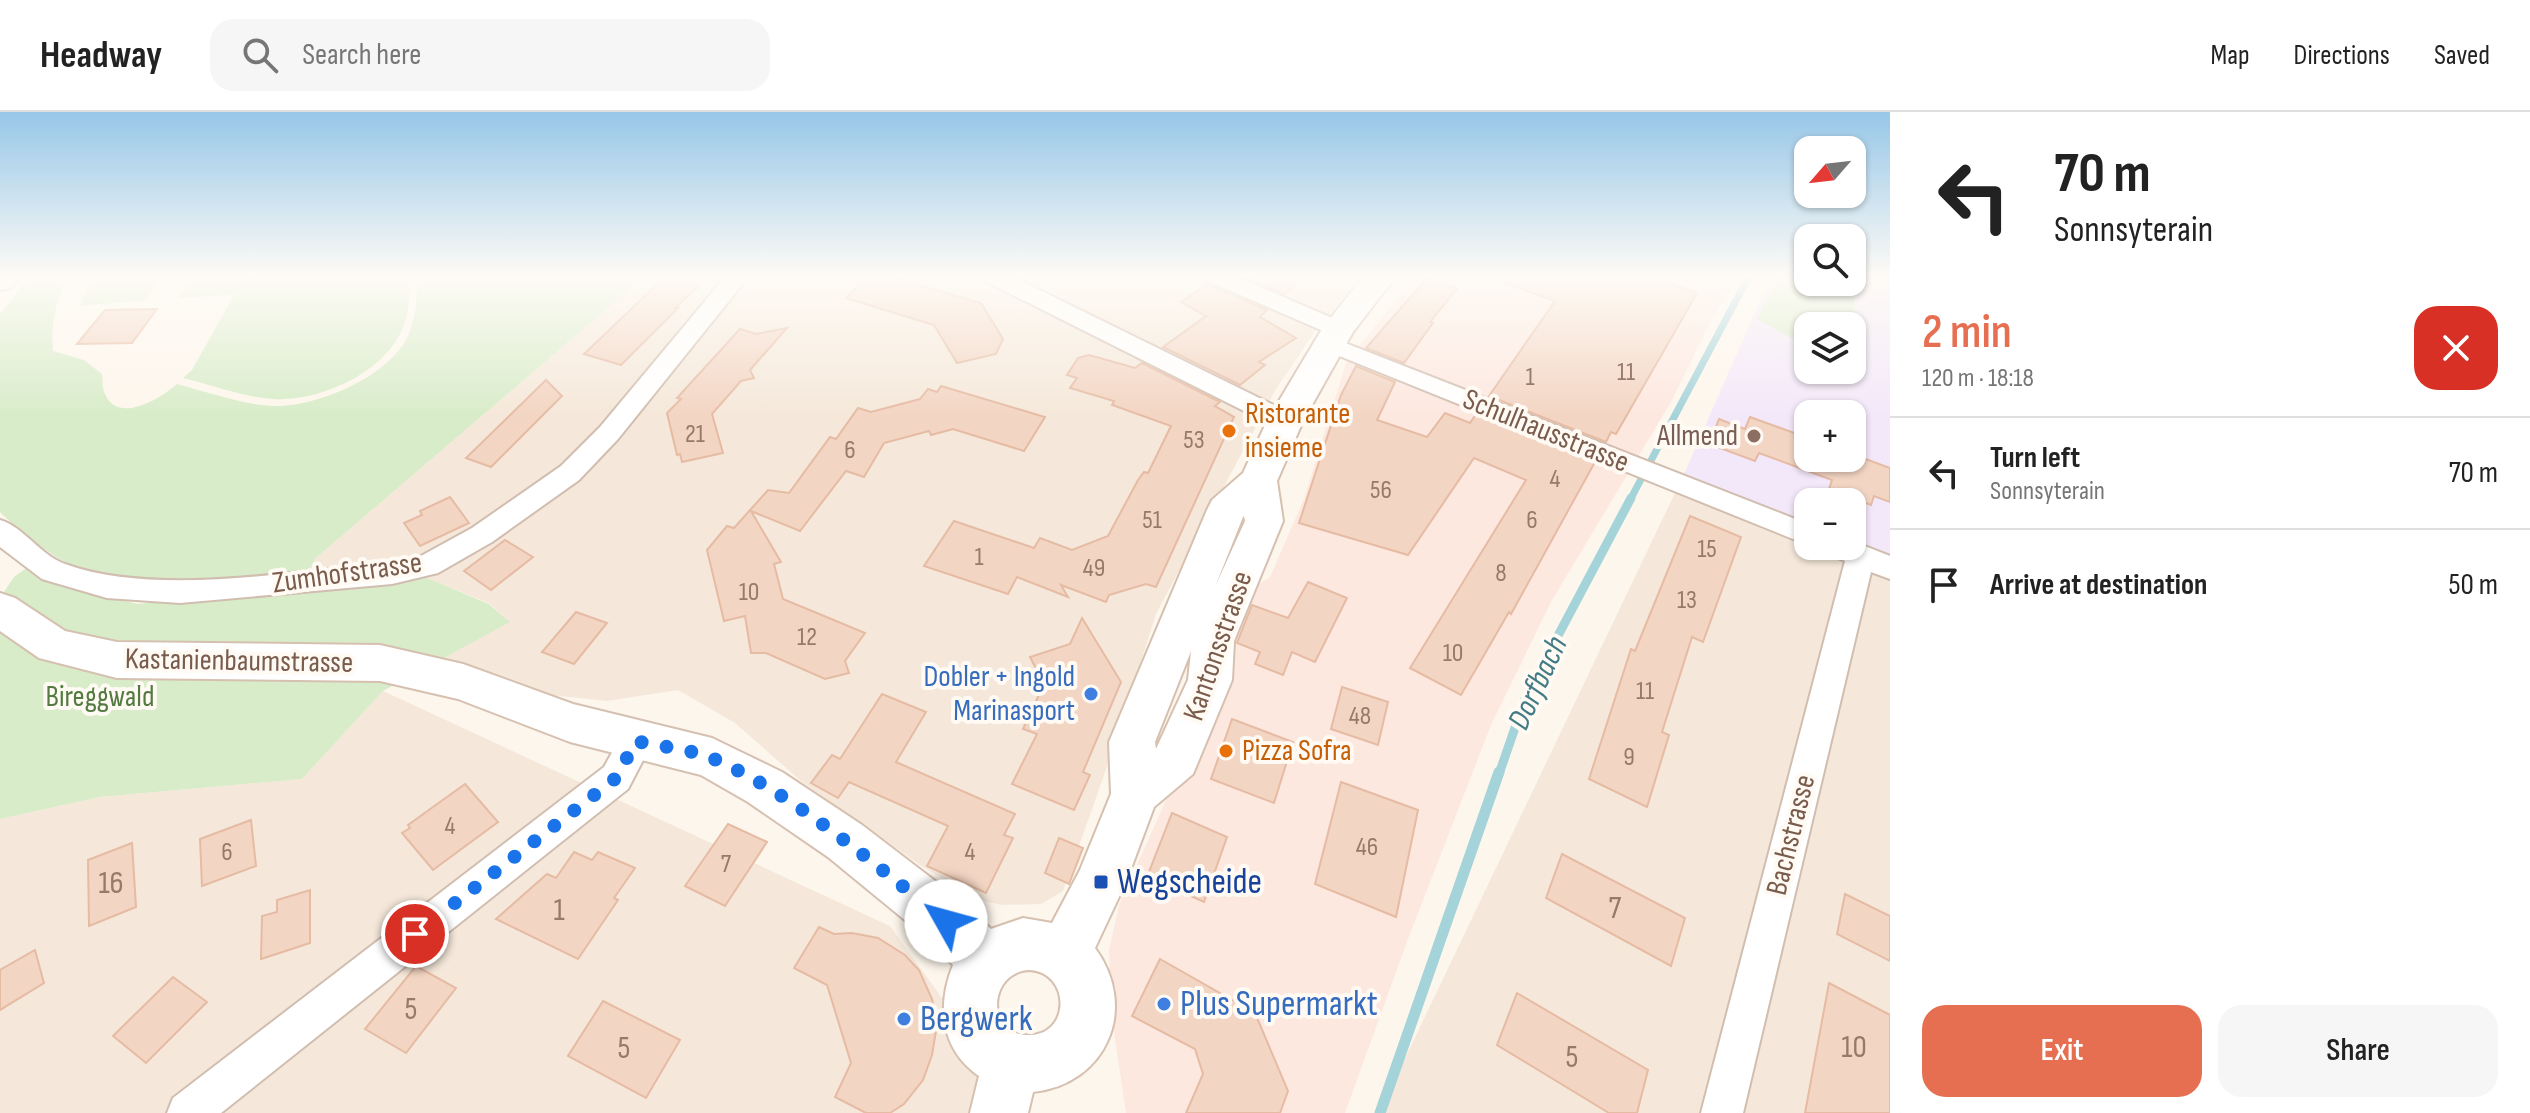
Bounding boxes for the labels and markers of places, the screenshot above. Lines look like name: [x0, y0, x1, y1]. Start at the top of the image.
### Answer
place label: Ristorante insieme: [1245, 396, 1350, 466]
place label: Allmend: [1656, 418, 1738, 454]
marker: Ristorante insieme: [1220, 422, 1238, 440]
marker: Allmend: [1745, 427, 1763, 445]
place label: Dobler + Ingold Marinasport: [924, 659, 1075, 729]
marker: Dobler + Ingold Marinasport: [1082, 685, 1100, 703]
place label: Pizza Sofra: [1242, 733, 1352, 769]
marker: Pizza Sofra: [1217, 742, 1235, 760]
place label: Wegscheide: [1117, 861, 1262, 904]
marker: Wegscheide: [1092, 873, 1110, 891]
pin: [381, 900, 449, 968]
place label: Plus Supermarkt: [1180, 983, 1378, 1026]
marker: Plus Supermarkt: [1155, 995, 1173, 1013]
place label: Bergwerk: [920, 998, 1033, 1041]
marker: Bergwerk: [895, 1010, 913, 1028]

